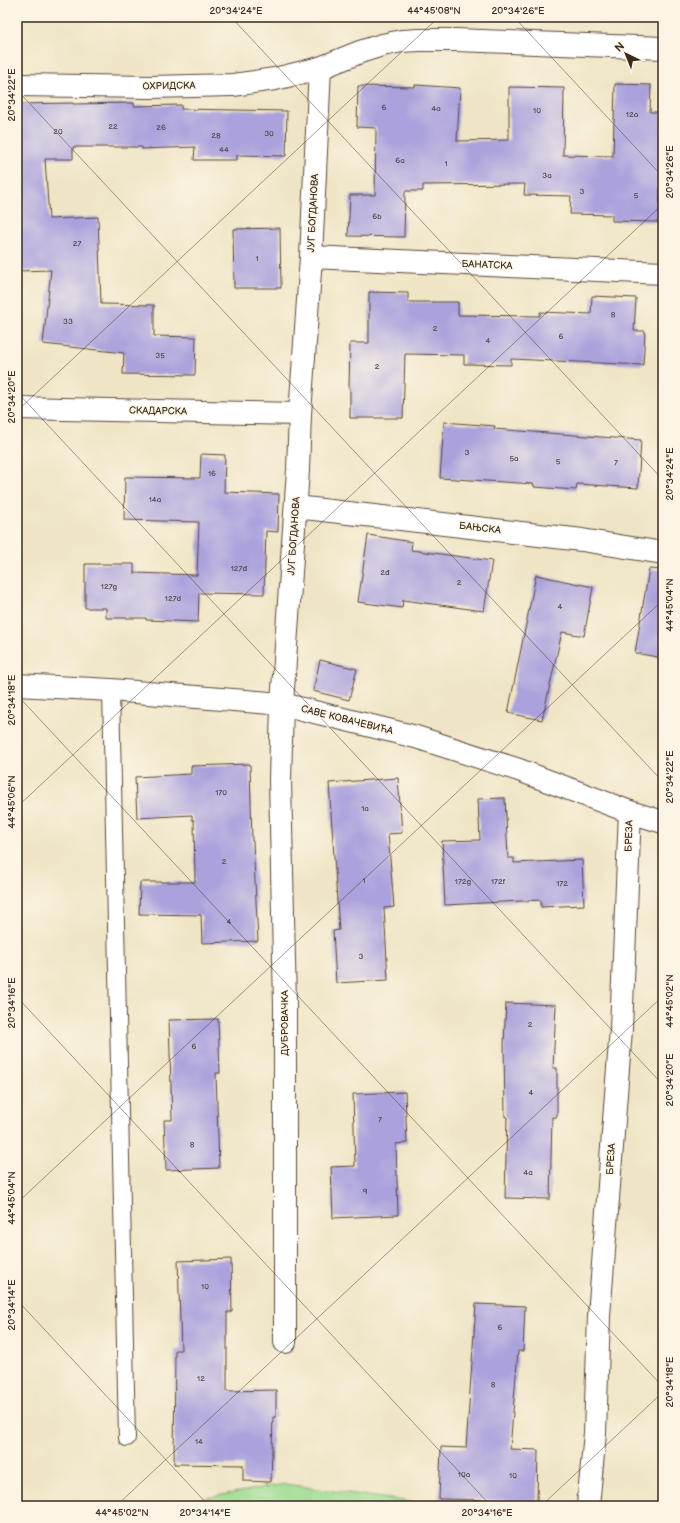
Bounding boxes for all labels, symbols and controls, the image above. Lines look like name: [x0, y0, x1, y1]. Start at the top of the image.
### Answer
text: 20°34'24"E: [209, 5, 263, 17]
text: 44°45'08"N: [407, 5, 461, 17]
text: 20°34'26"E: [491, 5, 545, 17]
north arrow: [606, 34, 646, 74]
text: N: [612, 39, 627, 55]
text: 20°34'22"E: [6, 68, 18, 122]
street label: ОХРИДСКА: [142, 80, 197, 92]
house number: 6: [382, 103, 387, 112]
house number: 4a: [431, 104, 441, 113]
house number: 10: [533, 106, 541, 115]
house number: 12a: [626, 110, 639, 119]
house number: 22: [108, 122, 118, 131]
house number: 26: [156, 123, 166, 132]
house number: 20: [53, 127, 63, 136]
house number: 30: [264, 129, 274, 138]
house number: 28: [211, 131, 221, 140]
house number: 44: [219, 145, 229, 154]
text: 20°34'26"E: [664, 145, 676, 199]
house number: 6a: [395, 156, 405, 165]
house number: 1: [444, 159, 448, 168]
house number: 3a: [542, 171, 552, 180]
street label: ЈУГ БОГДАНОВА: [305, 172, 321, 253]
house number: 3: [580, 187, 585, 196]
house number: 5: [634, 191, 639, 200]
house number: 6b: [372, 212, 382, 221]
house number: 27: [73, 239, 81, 248]
house number: 1: [255, 254, 259, 263]
street label: БАНАТСКА: [461, 258, 514, 272]
house number: 8: [611, 310, 616, 319]
house number: 33: [63, 317, 73, 326]
house number: 2: [433, 324, 438, 333]
house number: 6: [559, 332, 564, 341]
house number: 4: [486, 336, 491, 345]
house number: 35: [155, 351, 165, 360]
house number: 2: [375, 362, 380, 371]
text: 20°34'20"E: [6, 370, 18, 423]
street label: СКАДАРСКА: [129, 404, 188, 418]
text: 20°34'24"E: [664, 447, 676, 501]
house number: 3: [465, 448, 470, 457]
house number: 5a: [509, 454, 519, 463]
house number: 5: [556, 457, 561, 466]
house number: 7: [614, 458, 618, 467]
house number: 16: [208, 469, 216, 478]
house number: 14a: [149, 495, 162, 504]
street label: ЈУГ БОГДАНОВА: [285, 495, 303, 576]
street label: БАЊСКА: [458, 519, 502, 537]
house number: 127đ: [231, 564, 248, 573]
house number: 2đ: [380, 568, 390, 577]
house number: 2: [457, 578, 462, 587]
text: 44°45'04"N: [664, 578, 676, 632]
house number: 127g: [101, 582, 118, 591]
house number: 127d: [165, 594, 182, 603]
house number: 4: [558, 602, 563, 611]
text: 20°34'18"E: [6, 674, 18, 725]
street label: САВЕ КОВАЧЕВИЋА: [300, 703, 395, 737]
text: 20°34'22"E: [664, 750, 676, 804]
text: 44°45'06"N: [6, 775, 18, 829]
house number: 170: [215, 788, 227, 797]
house number: 1a: [361, 804, 369, 813]
street label: БРЕЗА: [622, 819, 636, 852]
house number: 2: [222, 857, 227, 866]
house number: 1: [362, 876, 366, 885]
house number: 172g: [455, 877, 472, 886]
house number: 172f: [491, 877, 506, 886]
house number: 172: [556, 879, 568, 888]
house number: 4: [227, 917, 232, 926]
house number: 3: [359, 952, 364, 961]
text: 44°45'02"N: [664, 974, 676, 1028]
text: 20°34'16"E: [6, 977, 18, 1029]
street label: ДУБРОВАЧКА: [279, 989, 291, 1056]
house number: 2: [528, 1020, 533, 1029]
house number: 6: [192, 1042, 197, 1051]
text: 20°34'20"E: [664, 1053, 676, 1106]
house number: 4: [529, 1088, 534, 1097]
house number: 7: [378, 1115, 382, 1124]
house number: 8: [190, 1140, 195, 1149]
street label: БРЕЗА: [604, 1142, 618, 1175]
house number: 4a: [523, 1168, 533, 1177]
text: 44°45'04"N: [6, 1171, 18, 1225]
house number: 9: [363, 1187, 368, 1196]
text: 20°34'14"E: [6, 1279, 18, 1331]
house number: 10: [201, 1282, 209, 1291]
house number: 6: [498, 1323, 503, 1332]
text: 20°34'18"E: [664, 1356, 676, 1407]
house number: 12: [197, 1374, 205, 1383]
house number: 8: [491, 1380, 496, 1389]
house number: 14: [195, 1437, 203, 1446]
house number: 10a: [458, 1470, 471, 1479]
house number: 10: [509, 1471, 517, 1480]
text: 44°45'02"N: [95, 1507, 149, 1519]
text: 20°34'14"E: [179, 1507, 231, 1519]
text: 20°34'16"E: [461, 1507, 513, 1519]

